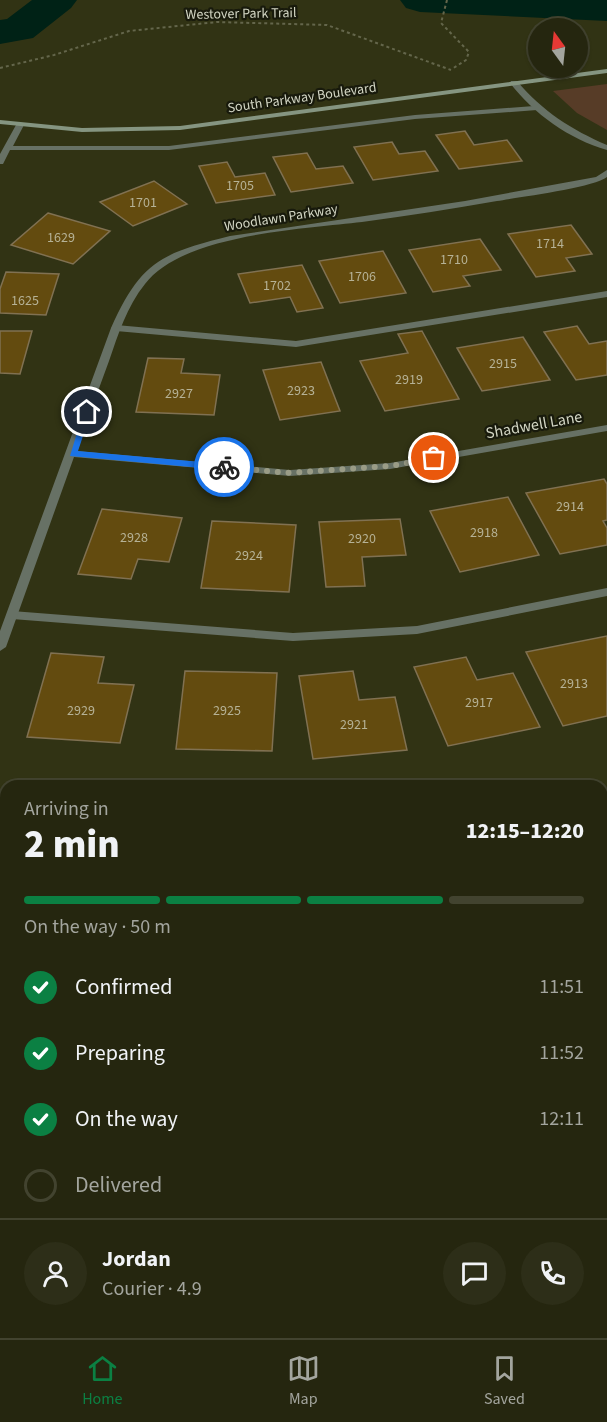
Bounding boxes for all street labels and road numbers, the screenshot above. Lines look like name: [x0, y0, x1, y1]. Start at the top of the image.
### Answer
street label: Westover Park Trail: [185, 3, 297, 25]
street label: South Parkway Boulevard: [226, 78, 378, 118]
street label: Woodlawn Parkway: [223, 199, 340, 237]
street label: Shadwell Lane: [484, 406, 584, 444]

